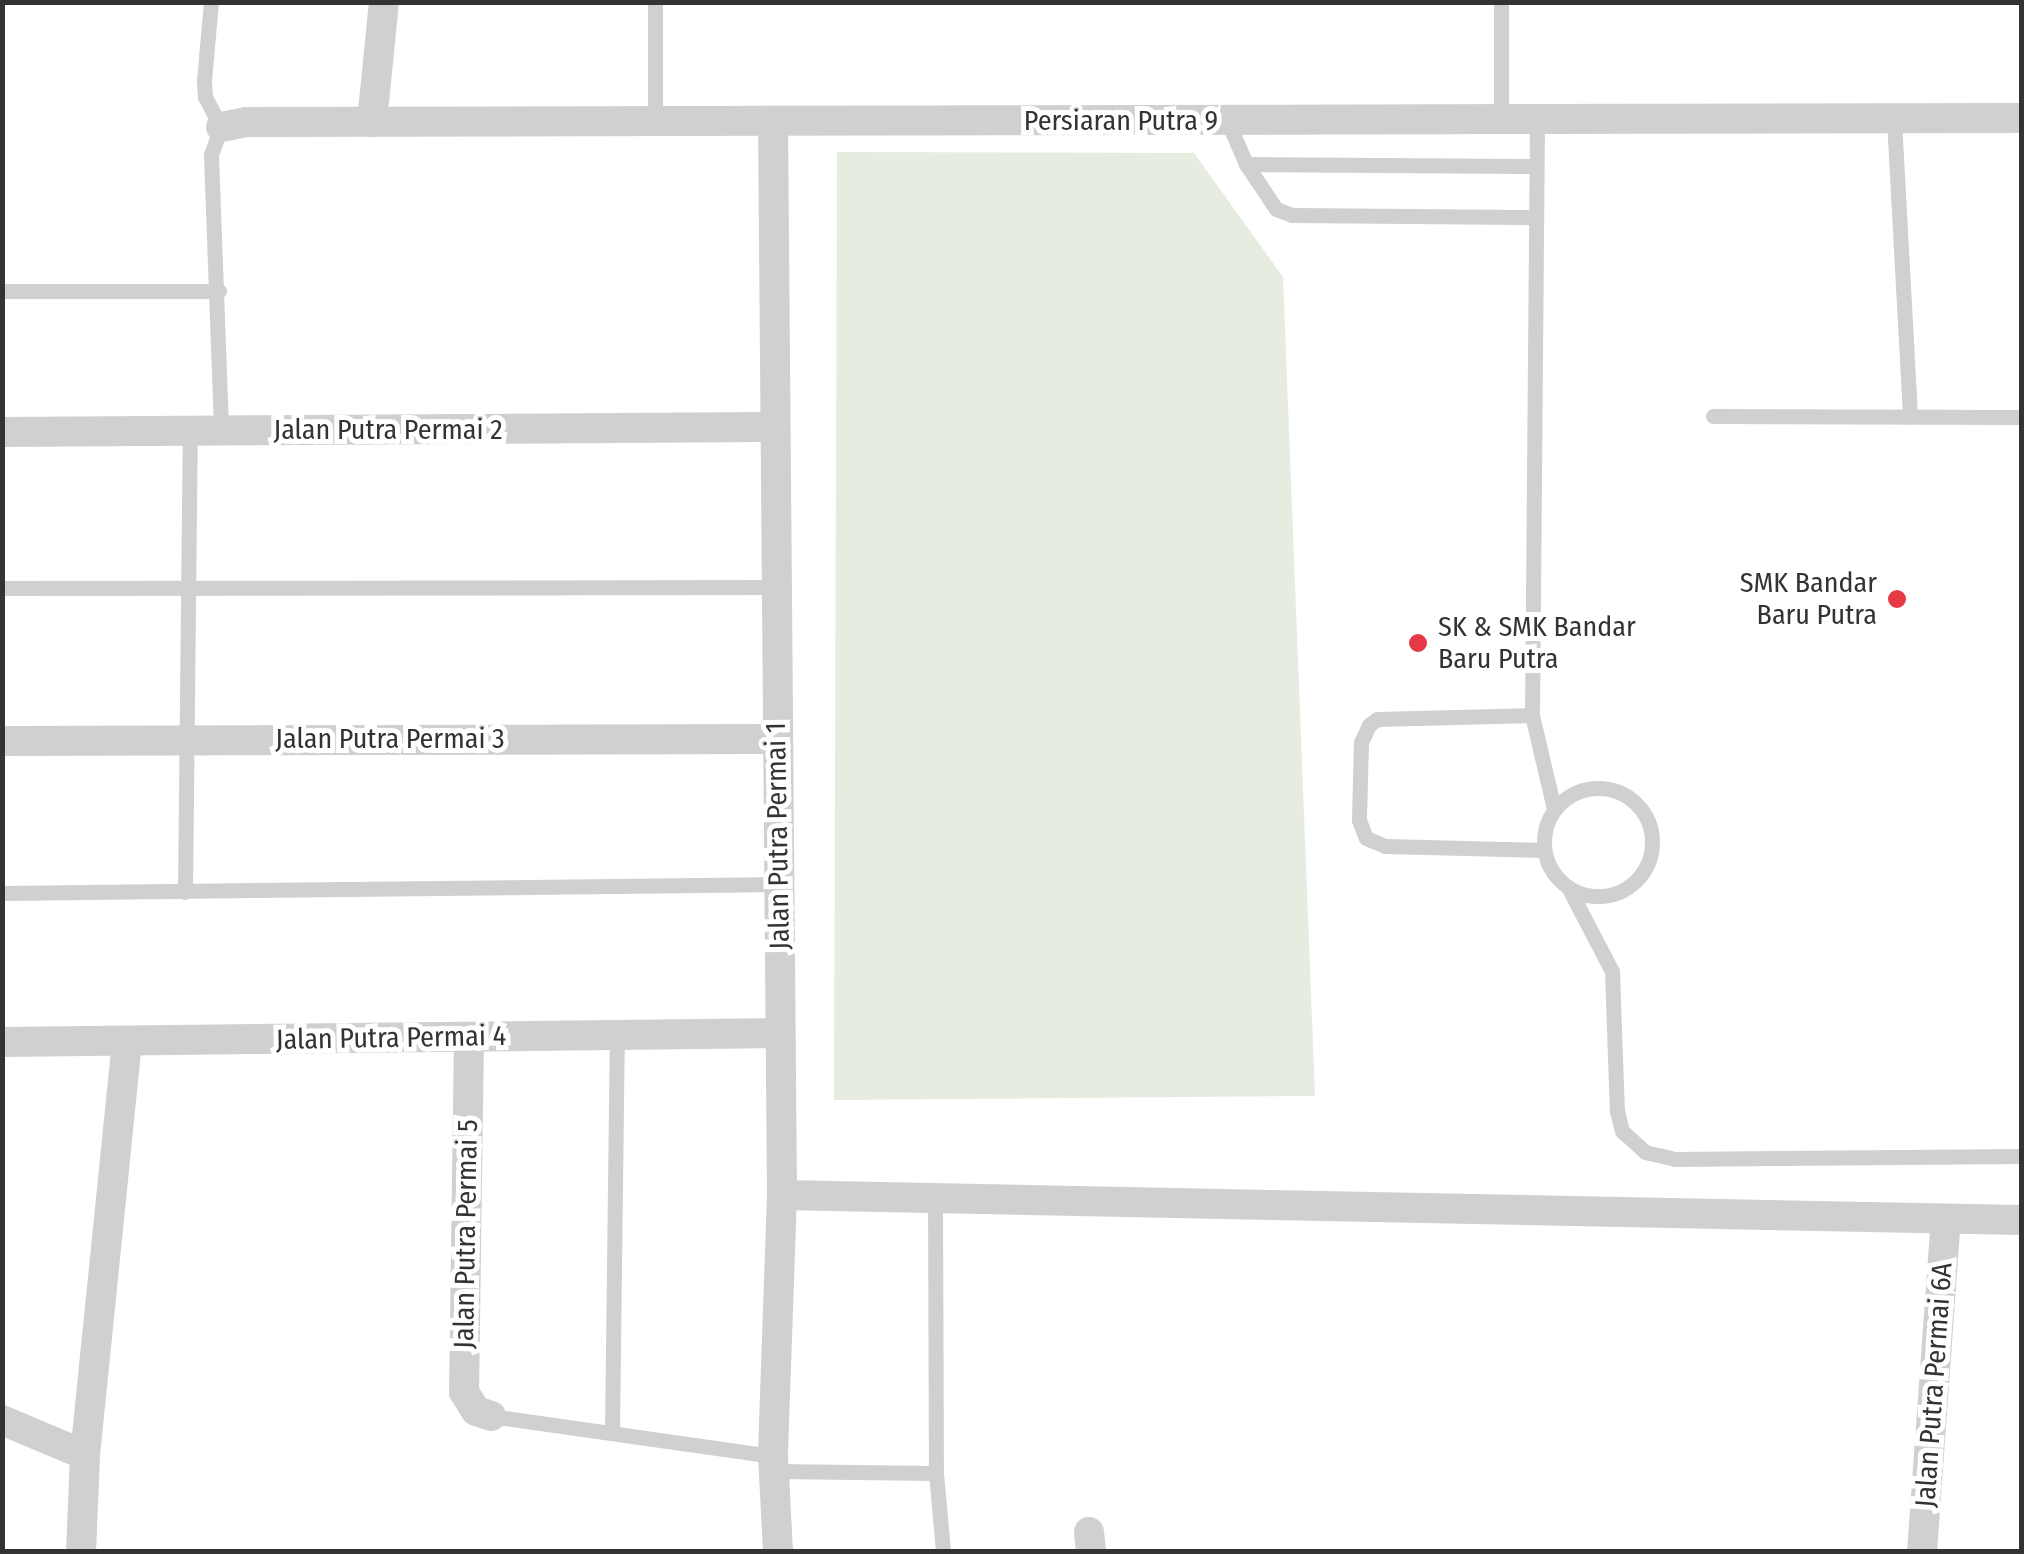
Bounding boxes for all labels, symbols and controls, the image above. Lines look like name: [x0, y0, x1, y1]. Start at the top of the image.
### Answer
street label: Persiaran Putra 9: [1024, 104, 1218, 138]
street label: Jalan Putra Permai 2: [273, 413, 503, 447]
place label: SMK Bandar Baru Putra: [1740, 566, 1877, 632]
marker: SMK Bandar Baru Putra: [1886, 588, 1908, 610]
place label: SK & SMK Bandar Baru Putra: [1438, 610, 1636, 676]
marker: SK & SMK Bandar Baru Putra: [1407, 632, 1429, 654]
street label: Jalan Putra Permai 3: [275, 722, 505, 756]
street label: Jalan Putra Permai 1: [759, 722, 797, 950]
street label: Jalan Putra Permai 4: [276, 1019, 506, 1057]
street label: Jalan Putra Permai 5: [447, 1119, 485, 1349]
street label: Jalan Putra Permai 6A: [1909, 1261, 1959, 1509]

